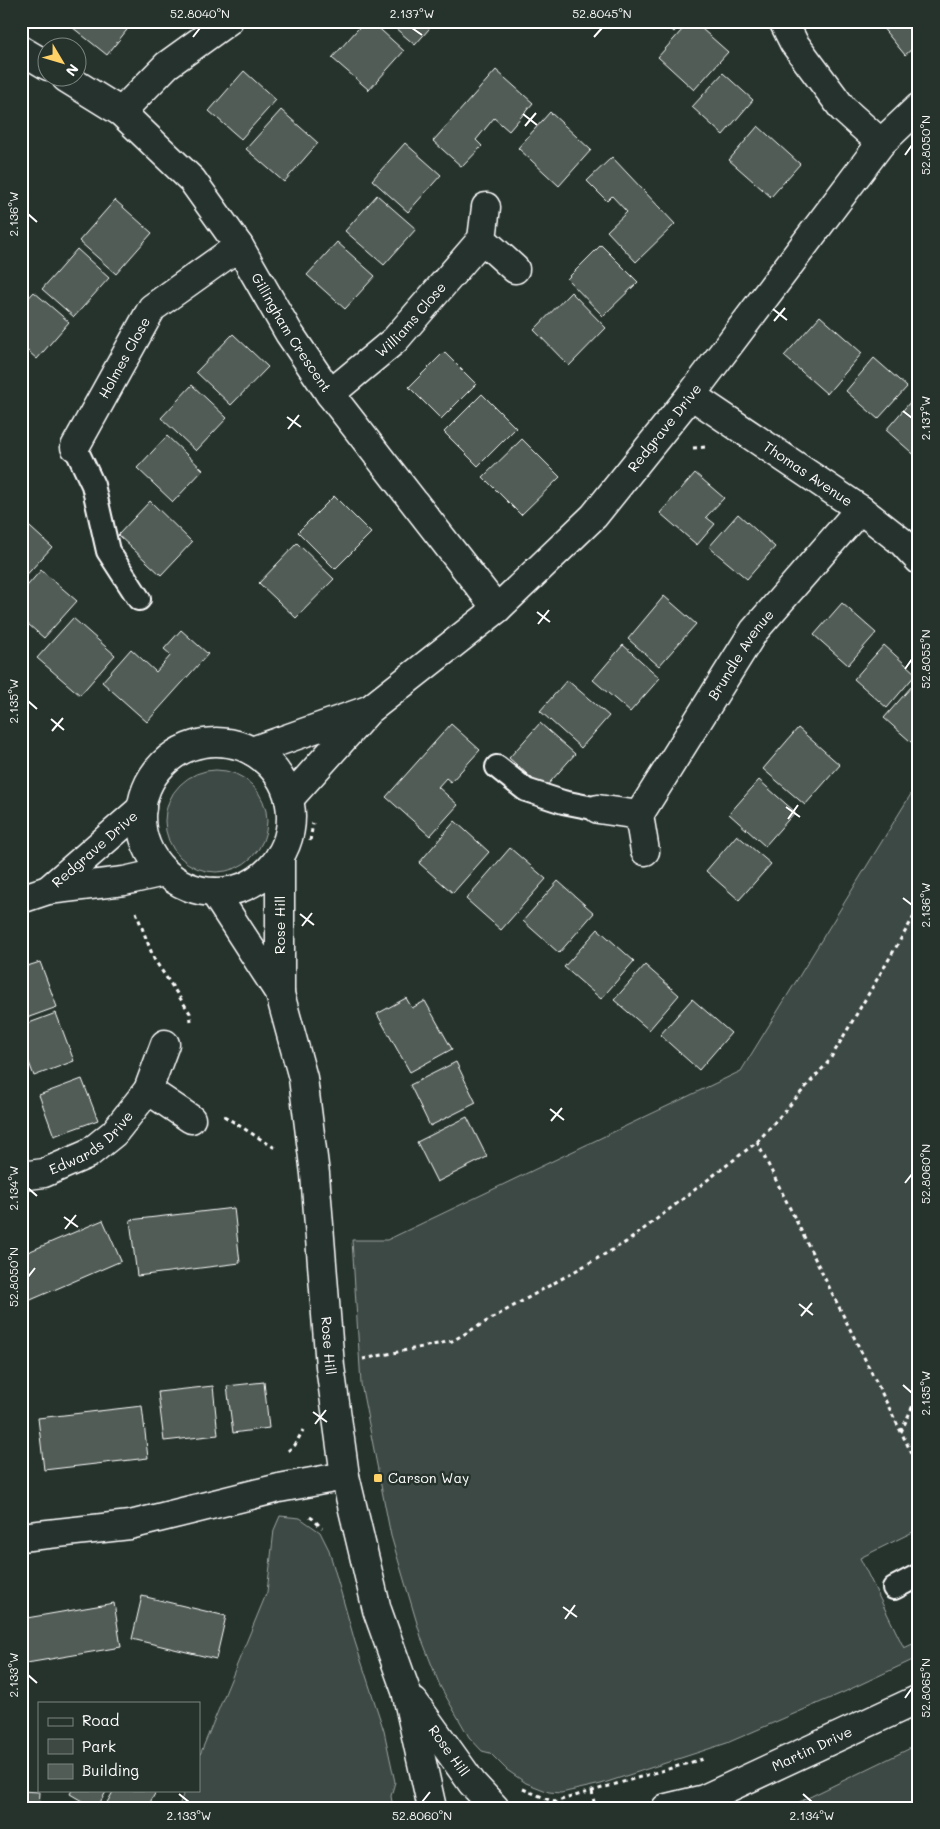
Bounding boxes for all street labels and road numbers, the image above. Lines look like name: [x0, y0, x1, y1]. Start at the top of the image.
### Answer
street label: Gillingham Crescent: [247, 269, 336, 396]
street label: Williams Close: [371, 278, 450, 361]
street label: Holmes Close: [94, 313, 154, 402]
street label: Redgrave Drive: [623, 380, 705, 476]
street label: Thomas Avenue: [760, 437, 856, 510]
street label: Brundle Avenue: [703, 605, 778, 703]
street label: Redgrave Drive: [47, 806, 141, 892]
street label: Rose Hill: [270, 896, 289, 954]
street label: Edwards Drive: [46, 1107, 137, 1179]
street label: Rose Hill: [317, 1316, 341, 1376]
street label: Rose Hill: [425, 1721, 474, 1780]
street label: Martin Drive: [768, 1721, 855, 1775]

